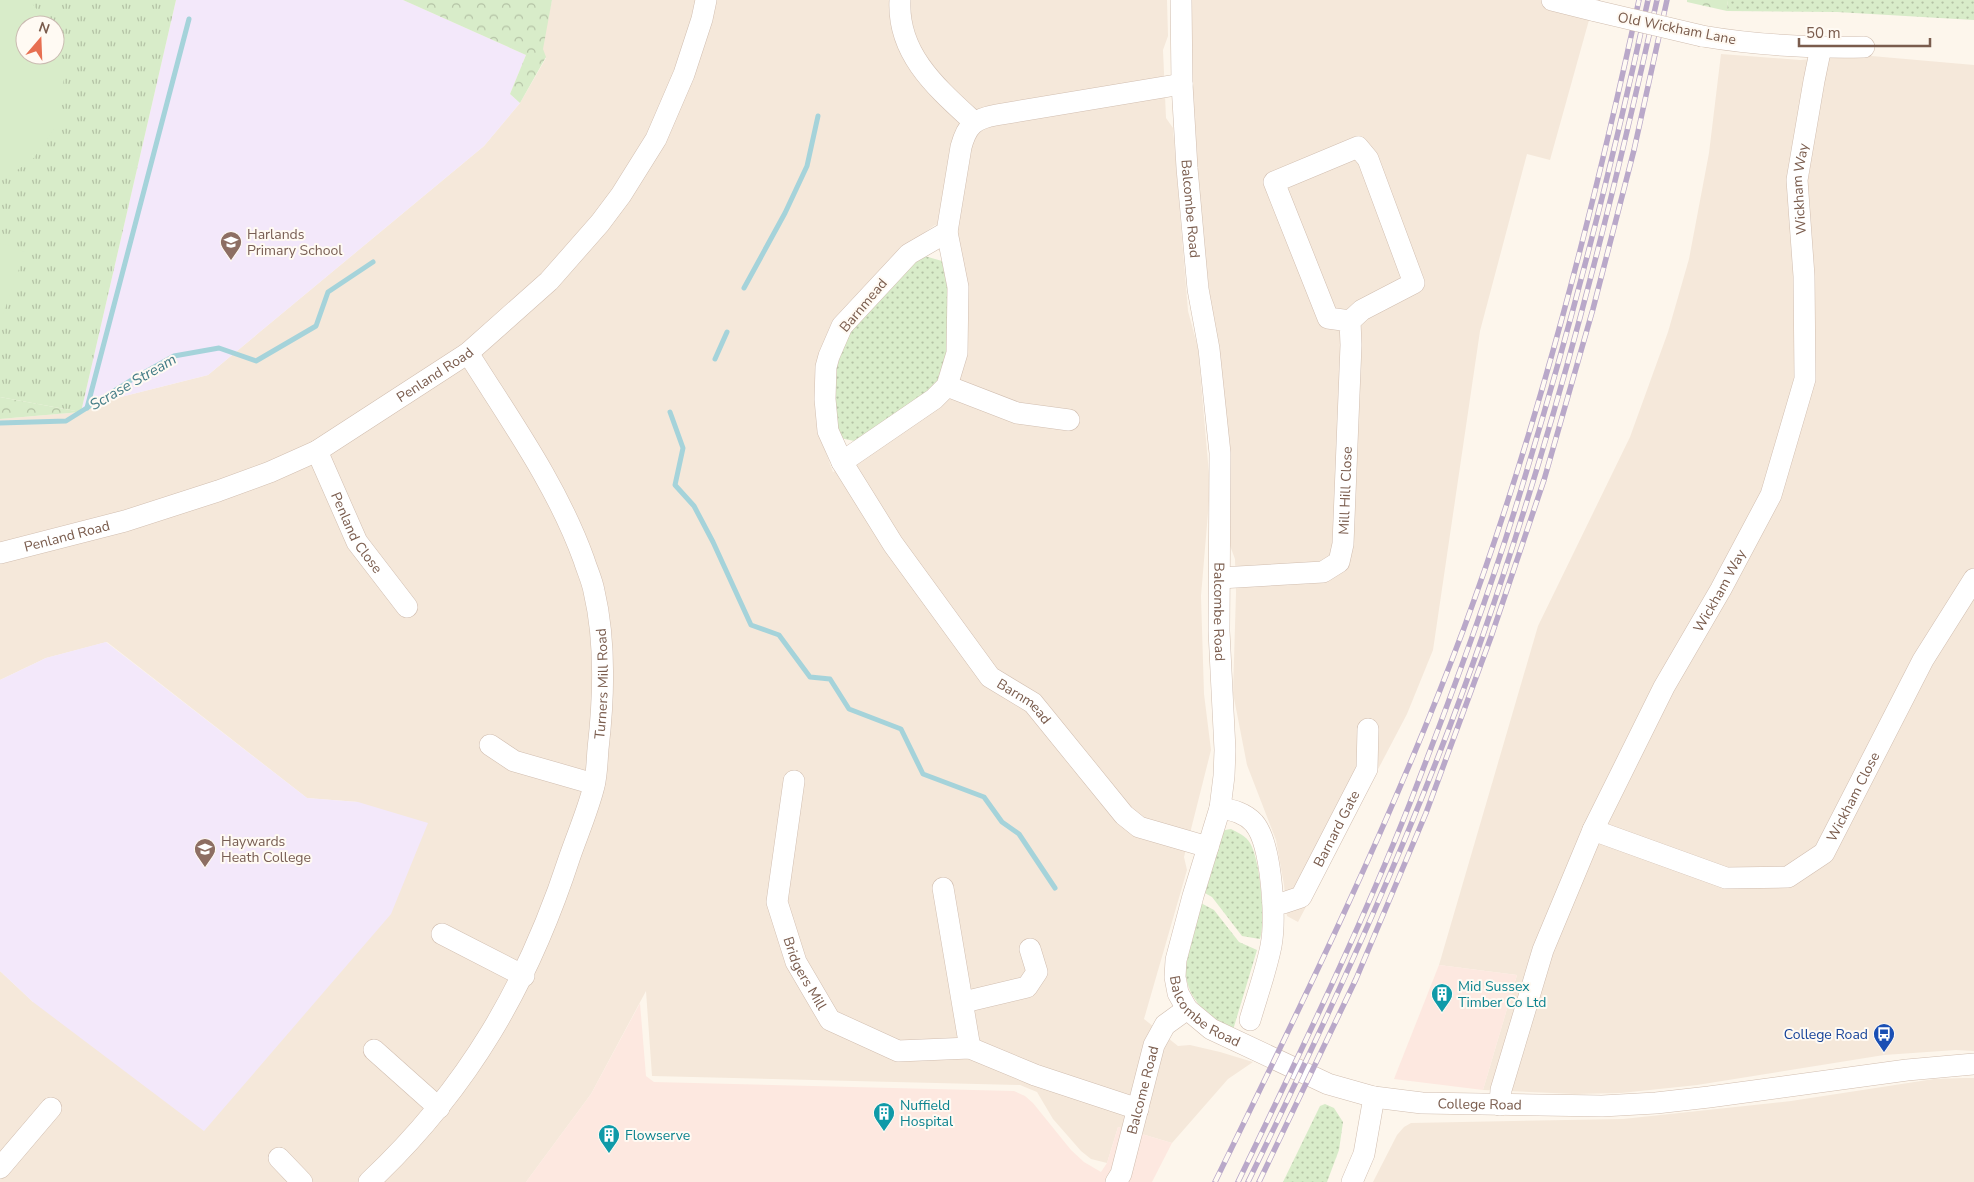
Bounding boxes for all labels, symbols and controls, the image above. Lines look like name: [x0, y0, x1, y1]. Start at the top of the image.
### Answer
street label: Old Wickham Lane: [1616, 8, 1738, 49]
north arrow: [15, 15, 65, 65]
scale bar: [1799, 15, 1930, 47]
text: N: [36, 17, 52, 39]
text: 50 m: [1806, 23, 1841, 43]
street label: Wickham Way: [1788, 141, 1813, 236]
street label: Balcombe Road: [1177, 159, 1204, 259]
place label: Harlands Primary School: [247, 225, 343, 260]
school or university icon: Harlands Primary School: [219, 230, 243, 261]
street label: Barnmead: [835, 274, 892, 336]
street label: Penland Road: [393, 343, 478, 407]
water label: Scrase Stream: [86, 349, 180, 415]
street label: Mill Hill Close: [1334, 446, 1357, 535]
street label: Penland Close: [326, 489, 387, 577]
street label: Penland Road: [22, 516, 112, 556]
street label: Wickham Way: [1689, 545, 1751, 636]
street label: Balcombe Road: [1209, 562, 1230, 662]
street label: Turners Mill Road: [590, 627, 613, 740]
street label: Barnmead: [993, 674, 1055, 728]
street label: Wickham Close: [1822, 749, 1884, 845]
street label: Barnard Gate: [1309, 787, 1364, 870]
place label: Haywards Heath College: [221, 832, 311, 867]
school or university icon: Haywards Heath College: [193, 837, 217, 868]
street label: Bridgers Mill: [779, 934, 832, 1014]
street label: Balcombe Road: [1165, 974, 1243, 1052]
place label: Mid Sussex Timber Co Ltd: [1458, 977, 1546, 1012]
building icon: Mid Sussex Timber Co Ltd: [1430, 982, 1454, 1013]
bus stop icon: College Road: [1872, 1022, 1896, 1053]
place label: College Road: [1784, 1025, 1868, 1044]
street label: Balcome Road: [1122, 1044, 1163, 1137]
street label: College Road: [1437, 1094, 1522, 1115]
place label: Nuffield Hospital: [900, 1096, 954, 1131]
building icon: Nuffield Hospital: [872, 1101, 896, 1132]
building icon: Flowserve: [597, 1123, 621, 1154]
place label: Flowserve: [625, 1126, 690, 1145]

